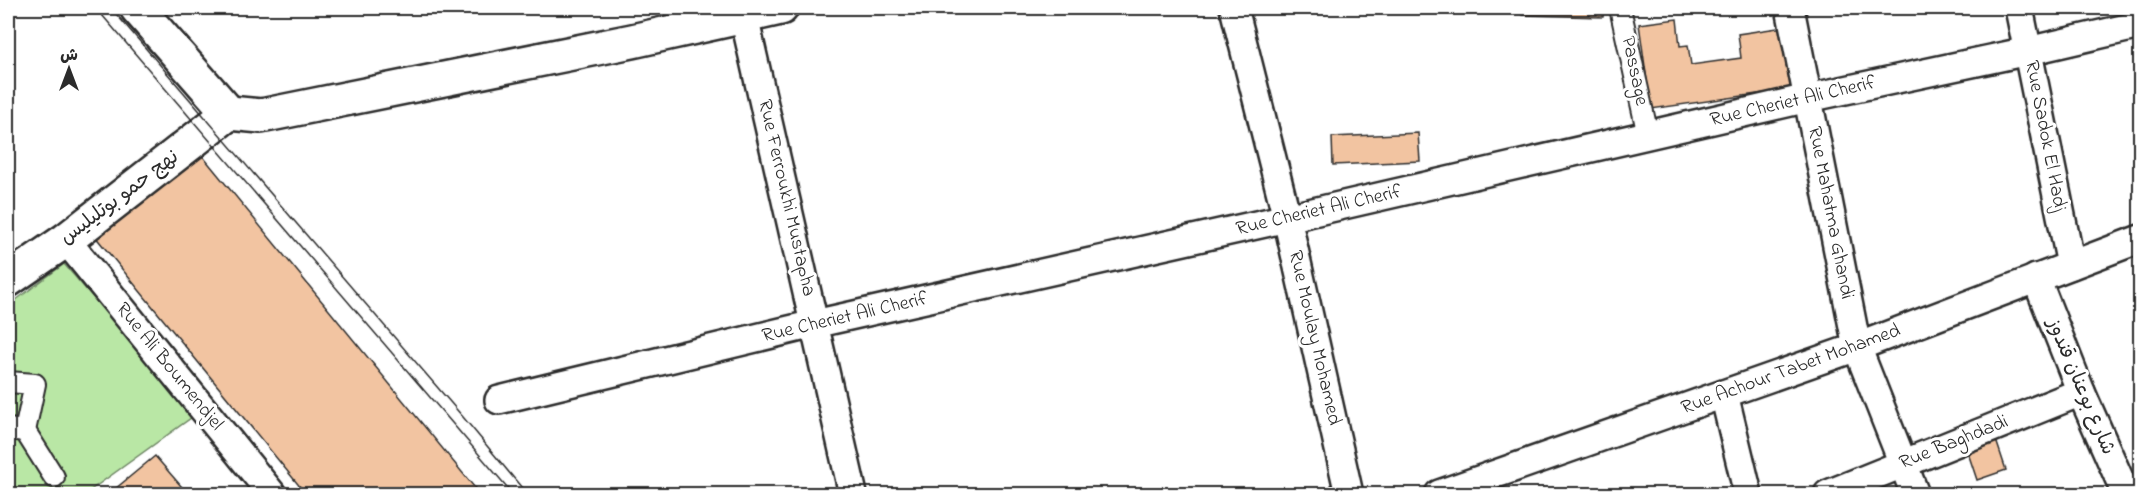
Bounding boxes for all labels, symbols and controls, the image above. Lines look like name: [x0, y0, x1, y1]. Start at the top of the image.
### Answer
street label: Passage: [1612, 34, 1655, 109]
north arrow: [39, 39, 99, 99]
text: ش: [60, 44, 78, 68]
street label: Rue Sadok El Hadj: [2016, 58, 2074, 215]
street label: Rue Cheriet Ali Cherif: [1707, 69, 1879, 135]
street label: Rue Ferroukhi Mustapha: [749, 97, 823, 299]
street label: Rue Mahatma Ghandi: [1799, 124, 1861, 302]
street label: نهج حمو بوتليليس: [54, 143, 186, 253]
street label: Rue Cheriet Ali Cherif: [1233, 178, 1405, 244]
street label: Rue Moulay Mohamed: [1280, 248, 1348, 428]
street label: Rue Cheriet Ali Cherif: [759, 285, 931, 351]
street label: Rue Ali Boumendjel: [108, 297, 230, 437]
street label: شارع بوعنان قندوز: [2037, 312, 2122, 460]
street label: Rue Achour Tabet Mohamed: [1677, 317, 1905, 423]
street label: Rue Baghdadi: [1895, 408, 2013, 479]

